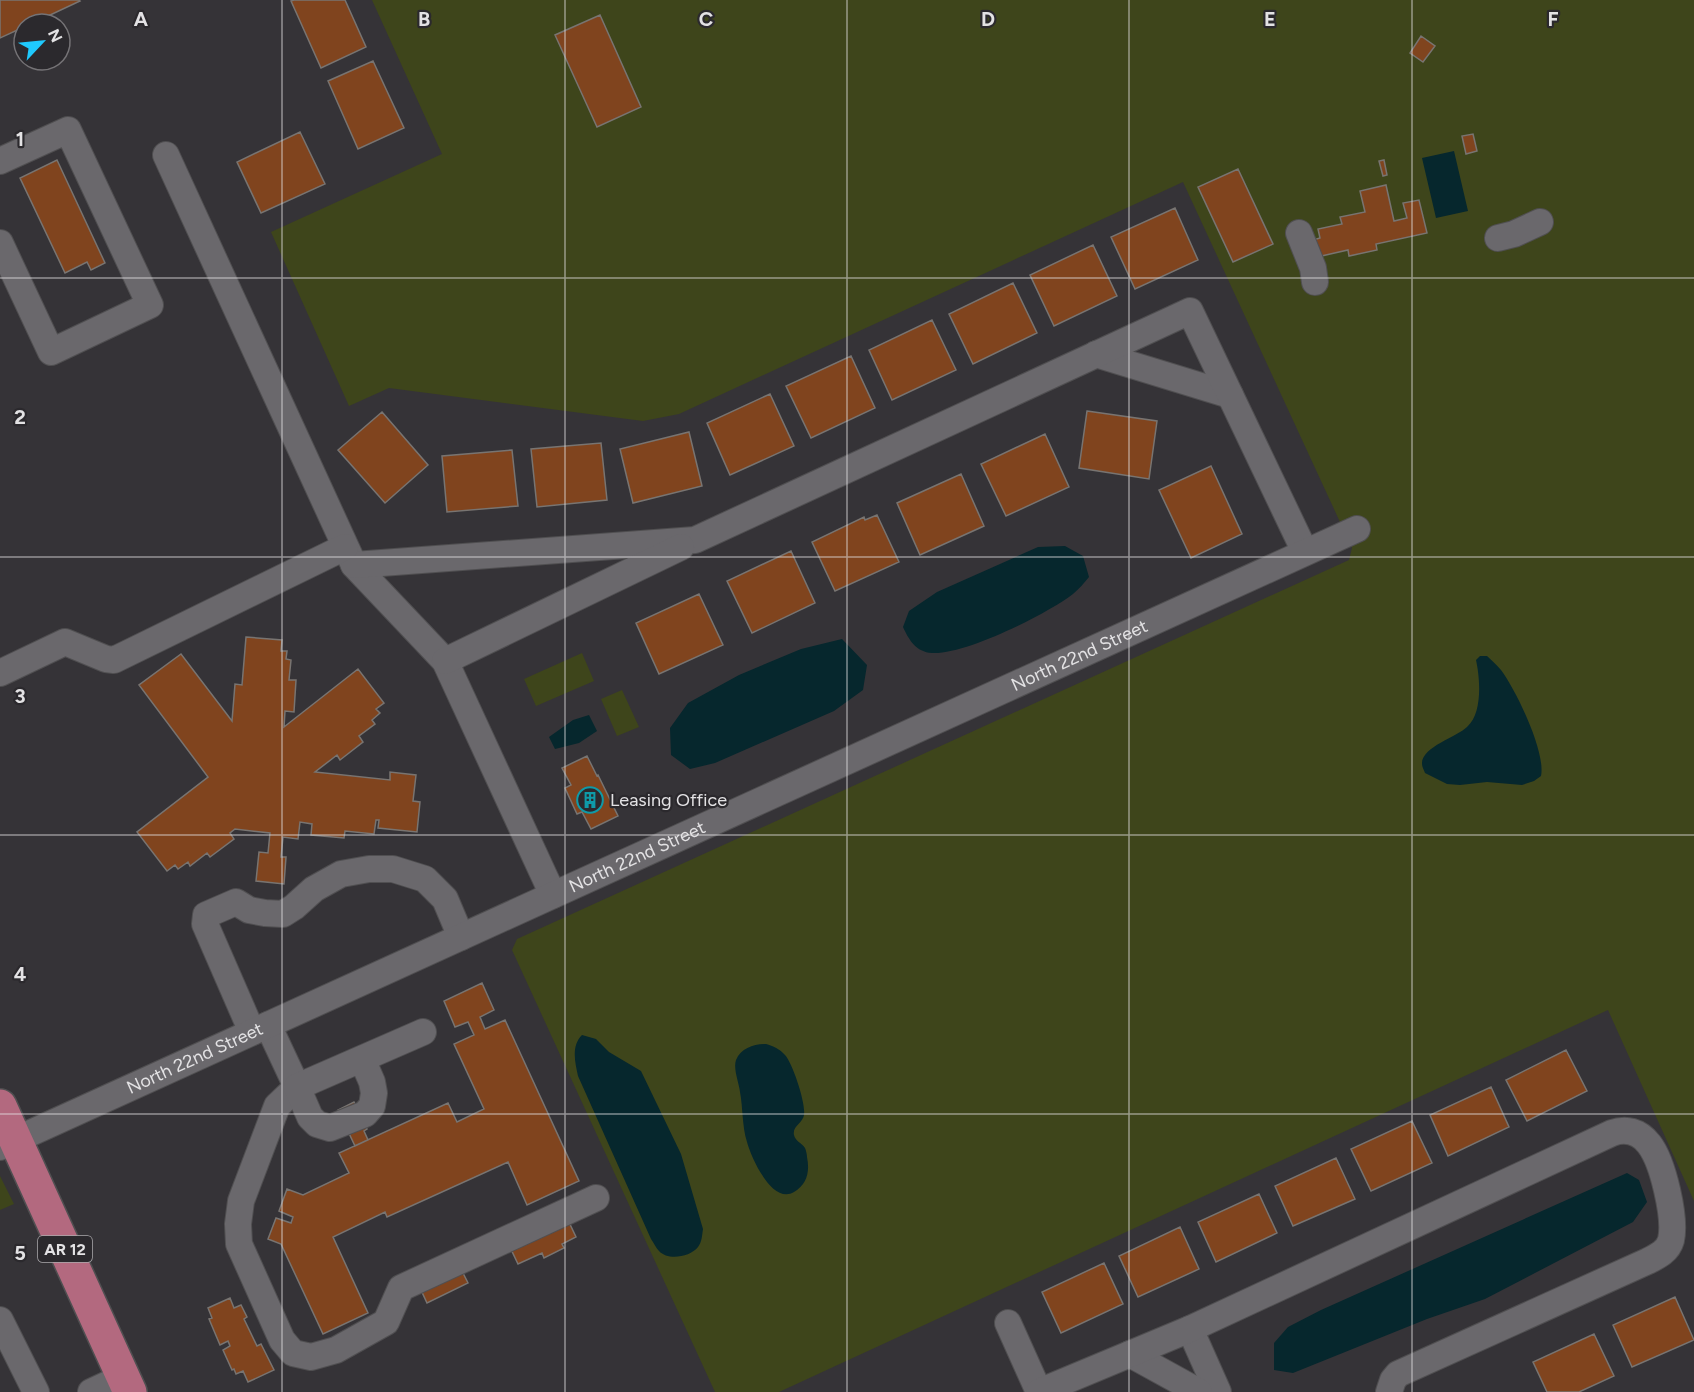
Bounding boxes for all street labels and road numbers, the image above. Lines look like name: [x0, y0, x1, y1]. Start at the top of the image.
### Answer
street label: North 22nd Street: [1008, 615, 1151, 696]
street label: North 22nd Street: [565, 816, 709, 897]
street label: North 22nd Street: [123, 1018, 267, 1099]
road number: AR 12: [38, 1236, 92, 1262]

